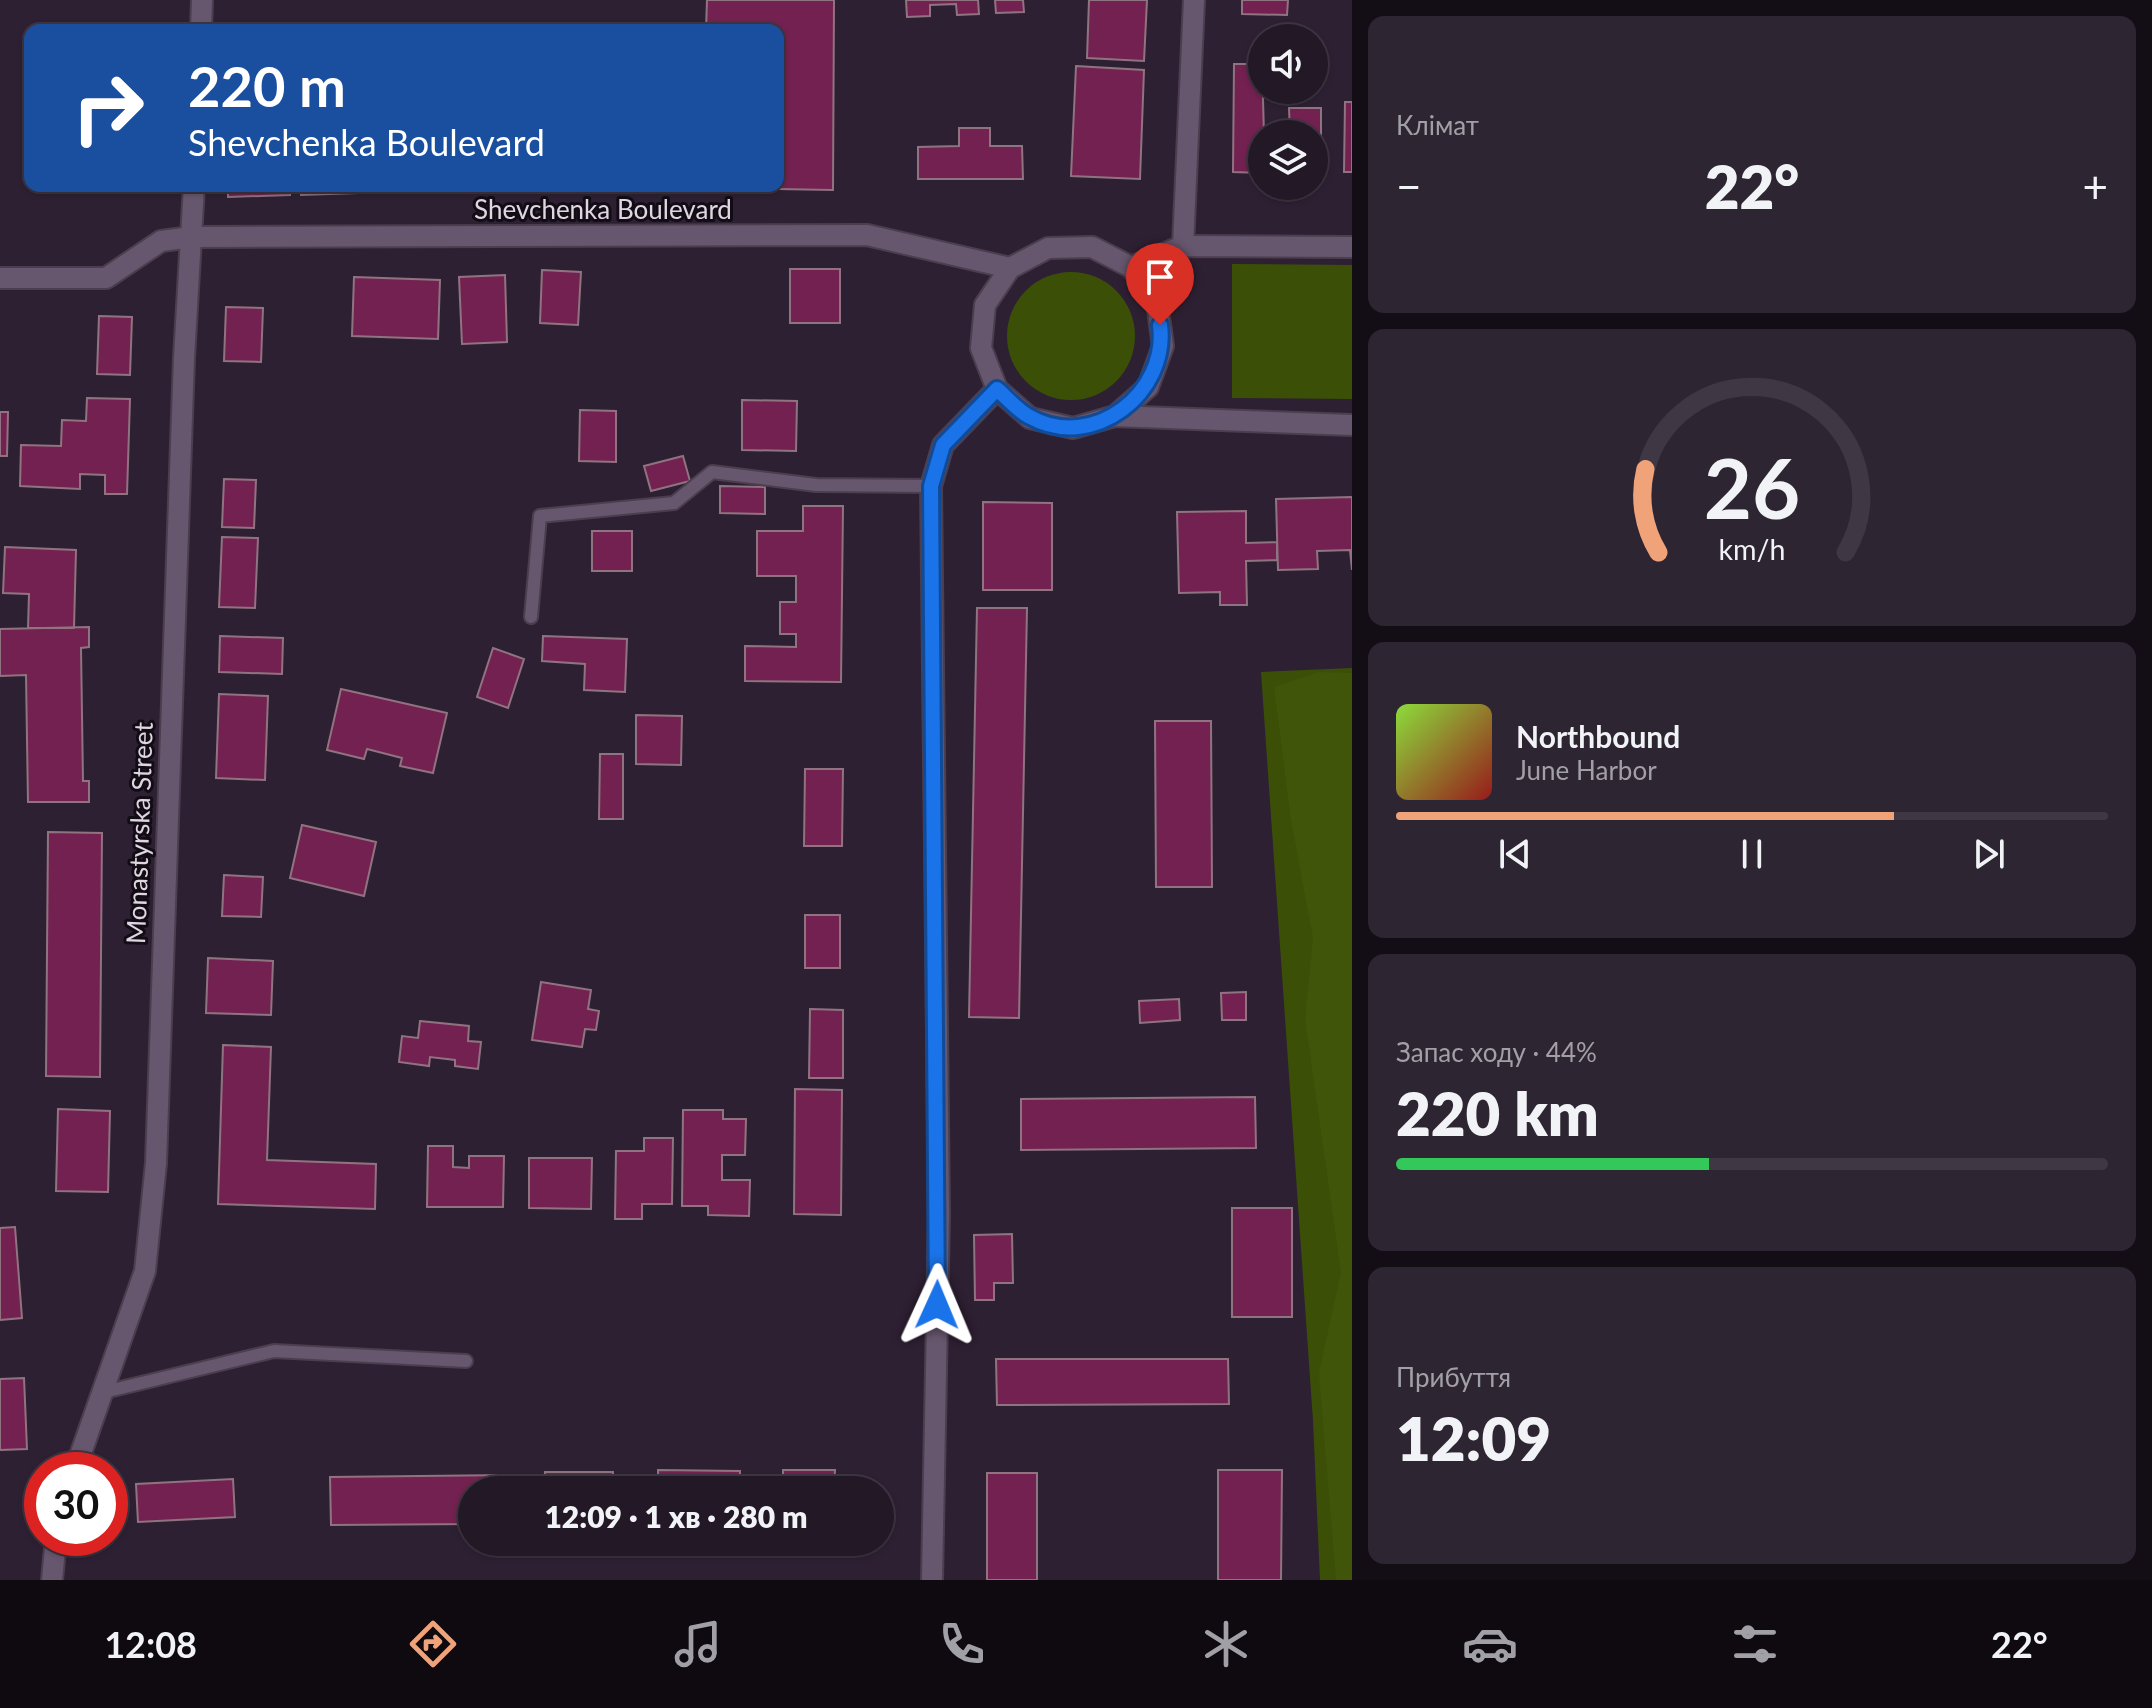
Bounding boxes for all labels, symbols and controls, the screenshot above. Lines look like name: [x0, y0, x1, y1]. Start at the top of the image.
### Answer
map controls: [1248, 24, 1328, 200]
button: sound: [1248, 24, 1328, 104]
text: 220 m: [188, 52, 346, 119]
icon: right: [56, 56, 160, 160]
text: Клімат: [1396, 109, 1479, 141]
text: Shevchenka Boulevard: [188, 120, 545, 164]
button: layers: [1248, 120, 1328, 200]
text: 22°: [1705, 150, 1799, 222]
text: −: [1396, 160, 1422, 212]
text: +: [2082, 160, 2108, 212]
street label: Shevchenka Boulevard: [474, 193, 732, 225]
pin: [1126, 243, 1194, 325]
icon: arrive: [1138, 255, 1182, 299]
text: 26: [1704, 437, 1800, 537]
text: km/h: [1719, 532, 1785, 566]
text: Northbound: [1516, 718, 1680, 754]
street label: Monastyrska Street: [119, 721, 159, 944]
text: June Harbor: [1516, 754, 1657, 786]
icon: previous: [1493, 832, 1537, 876]
icon: pause: [1730, 832, 1774, 876]
icon: next: [1967, 832, 2011, 876]
text: Запас ходу · 44%: [1396, 1036, 1597, 1068]
text: 220 km: [1396, 1077, 1599, 1149]
position arrow: [895, 1263, 979, 1347]
text: Прибуття: [1396, 1361, 1511, 1393]
text: 12:09: [1396, 1402, 1551, 1474]
speed limit sign: 30: [24, 1452, 128, 1556]
text: 12:09 · 1 хв · 280 m: [544, 1498, 808, 1534]
icon: directions: [405, 1616, 461, 1672]
icon: music: [670, 1616, 726, 1672]
icon: phone: [934, 1616, 990, 1672]
icon: climate: [1198, 1616, 1254, 1672]
icon: car: [1462, 1616, 1518, 1672]
icon: filters: [1727, 1616, 1783, 1672]
text: 12:08: [104, 1622, 197, 1666]
text: 22°: [1991, 1622, 2048, 1666]

